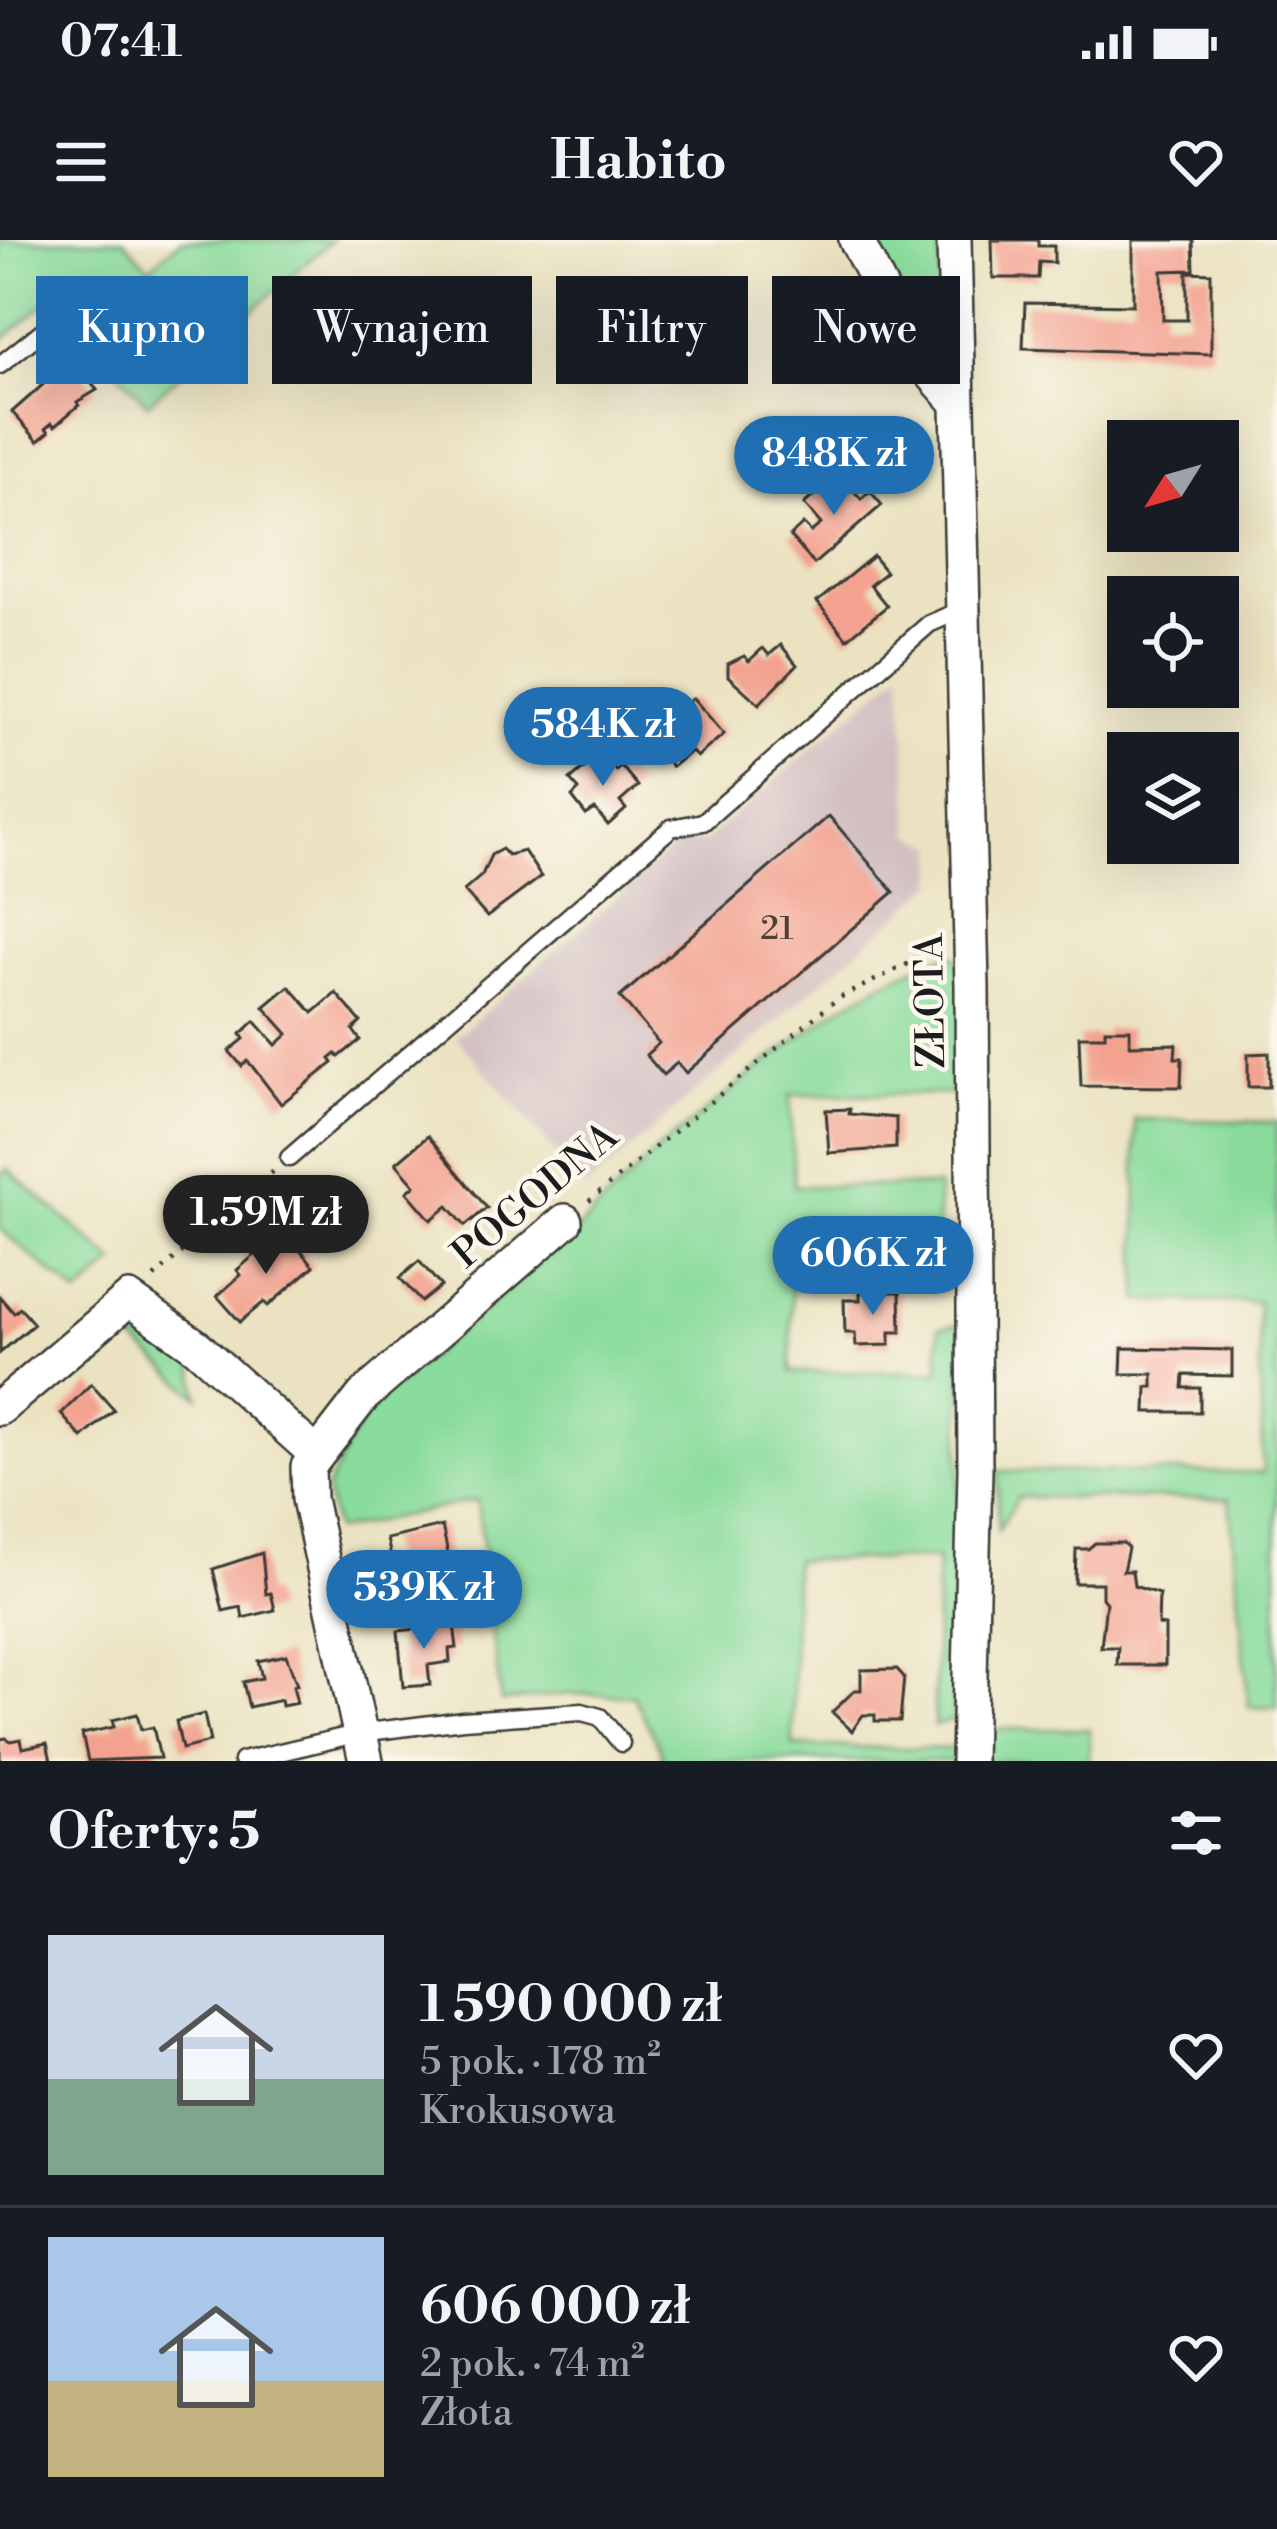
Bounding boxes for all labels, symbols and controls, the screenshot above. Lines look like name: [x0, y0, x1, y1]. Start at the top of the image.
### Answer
text: 07:41: [60, 14, 182, 71]
text: Habito: [550, 128, 727, 196]
icon: menu: [48, 129, 114, 195]
icon: heart: [1163, 129, 1229, 195]
chip: Kupno: [36, 276, 248, 384]
chip: Wynajem: [272, 276, 532, 384]
chip: Filtry: [556, 276, 748, 384]
chip: Nowe: [772, 276, 960, 384]
pin: 848K zł: [723, 416, 945, 518]
north arrow: [1107, 420, 1239, 552]
map controls: [1107, 420, 1239, 864]
text: 848K zł: [761, 430, 907, 479]
button: locate: [1107, 576, 1239, 708]
pin: 584K zł: [492, 687, 714, 789]
text: 584K zł: [530, 701, 676, 750]
button: layers: [1107, 732, 1239, 864]
house number: 21: [760, 909, 794, 950]
street label: ZŁOTA: [906, 932, 957, 1069]
street label: POGODNA: [443, 1112, 630, 1279]
pin: 1.59M zł: [142, 1175, 390, 1277]
text: 1.59M zł: [190, 1189, 342, 1238]
pin: 606K zł: [762, 1216, 984, 1318]
text: 606K zł: [800, 1230, 946, 1279]
pin: 539K zł: [313, 1550, 535, 1652]
text: 539K zł: [353, 1564, 495, 1613]
icon: filters: [1163, 1800, 1229, 1866]
text: Oferty: 5: [48, 1801, 260, 1865]
text: 1 590 000 zł: [420, 1974, 722, 2038]
icon: home: [144, 1983, 288, 2127]
icon: heart: [1163, 2022, 1229, 2088]
text: 5 pok. · 178 m²: [420, 2038, 661, 2087]
text: Krokusowa: [420, 2087, 616, 2136]
text: 606 000 zł: [420, 2276, 690, 2340]
icon: home: [144, 2285, 288, 2429]
icon: heart: [1163, 2324, 1229, 2390]
text: 2 pok. · 74 m²: [420, 2340, 645, 2389]
text: Złota: [420, 2389, 513, 2438]

